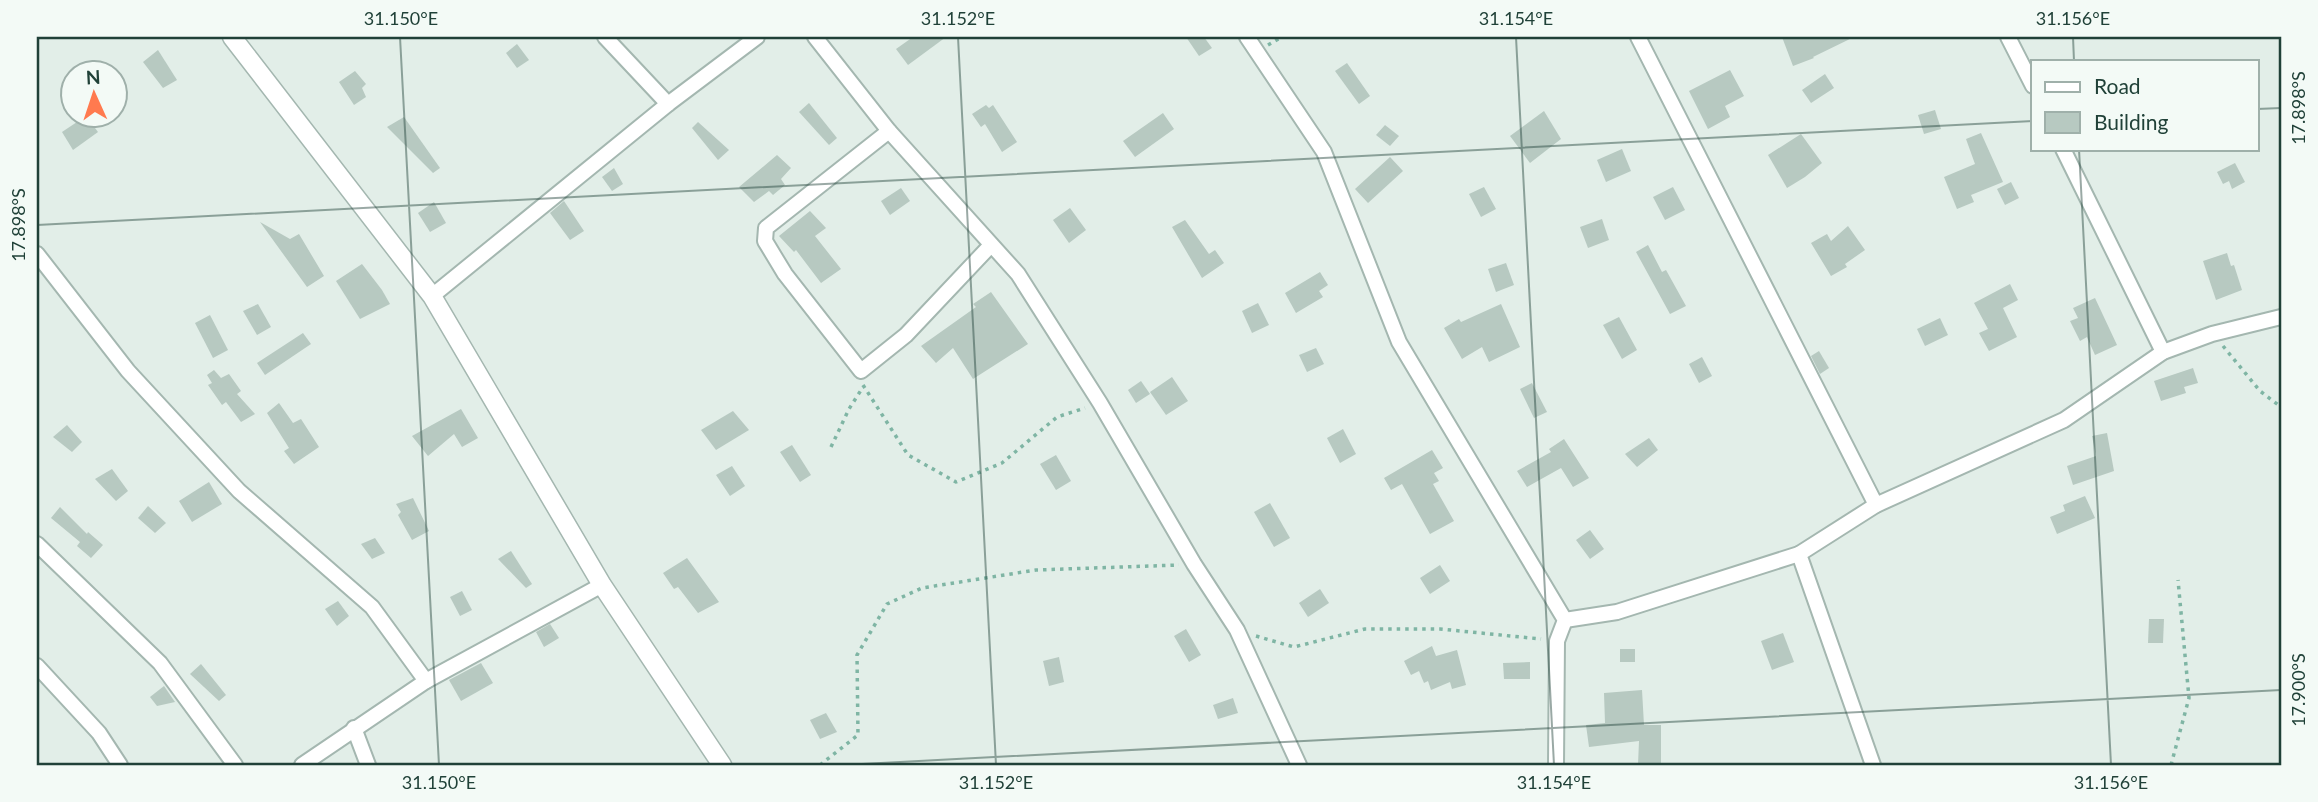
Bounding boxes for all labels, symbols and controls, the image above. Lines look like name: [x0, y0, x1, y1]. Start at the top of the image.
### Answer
text: 31.150°E: [364, 7, 438, 29]
text: 31.152°E: [921, 7, 995, 29]
text: 31.154°E: [1479, 7, 1553, 29]
text: 31.156°E: [2036, 7, 2110, 29]
north arrow: [60, 60, 130, 130]
legend: [2031, 60, 2258, 150]
text: N: [85, 65, 101, 88]
text: 17.898°S: [2287, 71, 2309, 145]
text: Road: [2094, 73, 2141, 98]
text: Building: [2094, 109, 2169, 134]
text: 17.898°S: [7, 188, 29, 262]
text: 17.900°S: [2287, 653, 2309, 727]
text: 31.150°E: [402, 771, 476, 793]
text: 31.152°E: [959, 771, 1033, 793]
text: 31.154°E: [1517, 771, 1591, 793]
text: 31.156°E: [2074, 771, 2148, 793]

